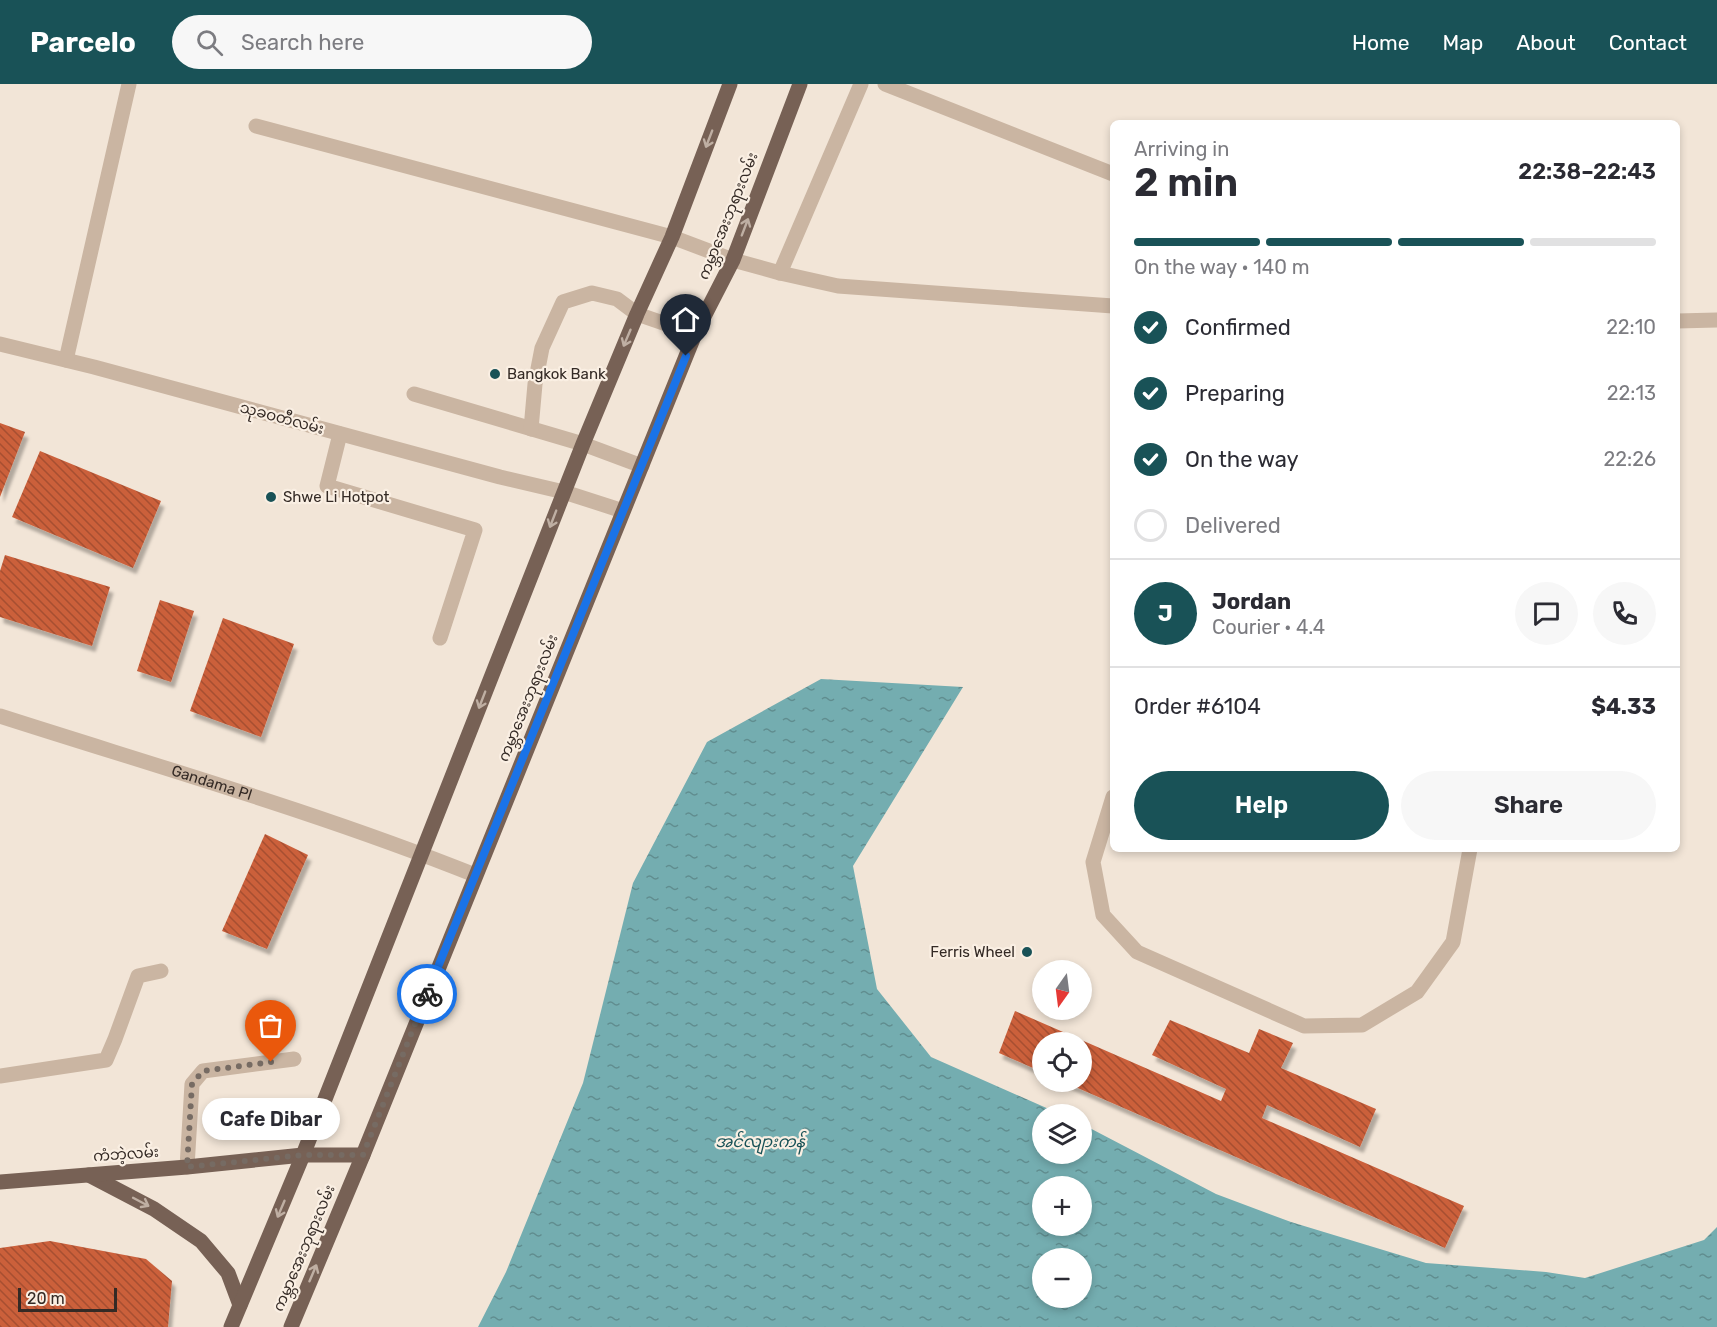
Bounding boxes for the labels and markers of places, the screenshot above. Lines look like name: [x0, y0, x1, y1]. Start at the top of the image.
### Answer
pin: [660, 294, 711, 356]
place label: Bangkok Bank: [507, 365, 606, 383]
marker: Bangkok Bank: [488, 367, 502, 381]
place label: Shwe Li Hotpot: [283, 488, 390, 506]
marker: Shwe Li Hotpot: [264, 490, 278, 504]
place label: Ferris Wheel: [930, 943, 1015, 961]
marker: Ferris Wheel: [1020, 945, 1034, 959]
pin: [245, 1000, 296, 1062]
callout: Cafe Dibar: [202, 1098, 340, 1140]

